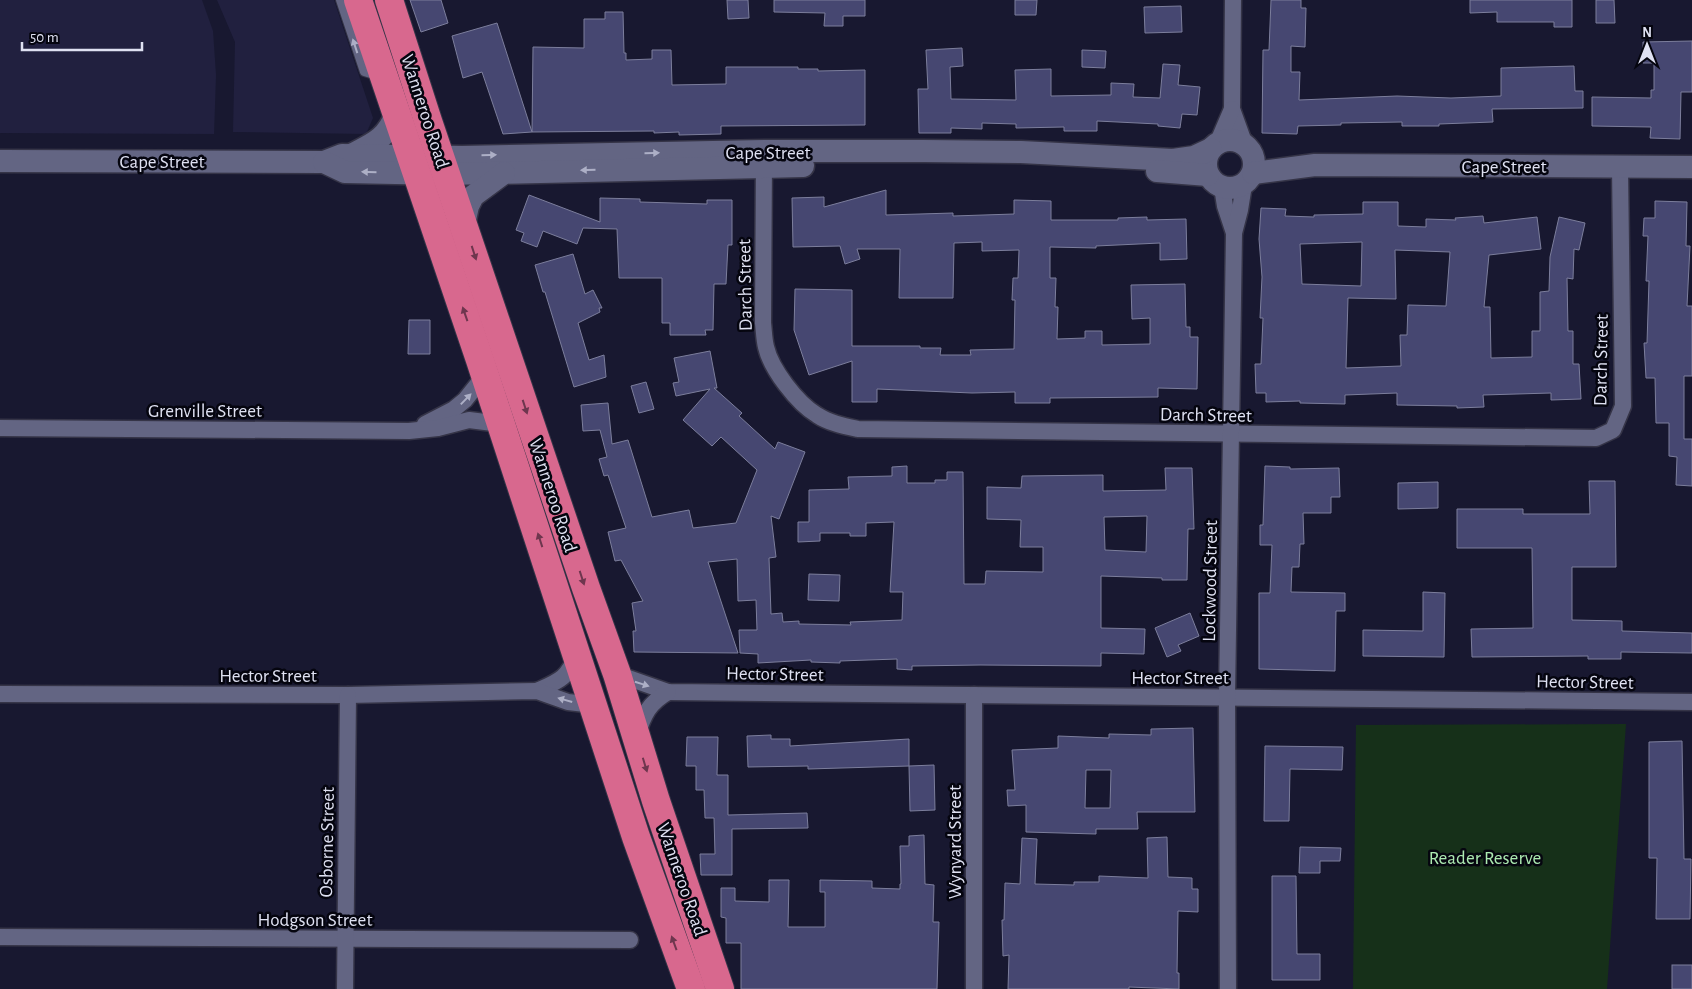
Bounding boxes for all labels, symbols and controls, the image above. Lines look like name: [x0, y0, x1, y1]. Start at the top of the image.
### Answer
scale bar: [22, 20, 142, 52]
north arrow: [1622, 20, 1672, 70]
text: N: [1642, 26, 1652, 40]
text: 50 m: [30, 30, 59, 45]
one-way arrow: [351, 38, 359, 53]
street label: Wanneroo Road: [397, 52, 452, 171]
street label: Cape Street: [726, 144, 810, 163]
one-way arrow: [644, 149, 660, 157]
one-way arrow: [481, 151, 497, 159]
street label: Cape Street: [120, 153, 204, 172]
street label: Cape Street: [1462, 158, 1546, 177]
one-way arrow: [580, 167, 596, 175]
one-way arrow: [360, 168, 376, 176]
street label: Darch Street: [735, 239, 756, 331]
one-way arrow: [471, 246, 478, 261]
one-way arrow: [460, 307, 468, 322]
street label: Darch Street: [1591, 314, 1612, 406]
one-way arrow: [459, 393, 471, 405]
one-way arrow: [522, 400, 530, 415]
street label: Grenville Street: [148, 402, 262, 421]
street label: Darch Street: [1160, 405, 1252, 426]
street label: Wanneroo Road: [525, 436, 580, 555]
street label: Lockwood Street: [1200, 520, 1221, 642]
one-way arrow: [536, 532, 544, 547]
one-way arrow: [579, 571, 587, 586]
street label: Hector Street: [726, 664, 824, 685]
street label: Hector Street: [219, 667, 317, 686]
street label: Hector Street: [1131, 669, 1229, 688]
street label: Hector Street: [1536, 672, 1634, 693]
one-way arrow: [635, 680, 650, 688]
one-way arrow: [557, 696, 572, 704]
one-way arrow: [641, 758, 649, 773]
street label: Wynyard Street: [946, 785, 965, 899]
street label: Osborne Street: [317, 787, 338, 897]
street label: Wanneroo Road: [653, 820, 710, 939]
park label: Reader Reserve: [1429, 849, 1541, 868]
street label: Hodgson Street: [258, 911, 372, 930]
one-way arrow: [670, 935, 678, 950]

